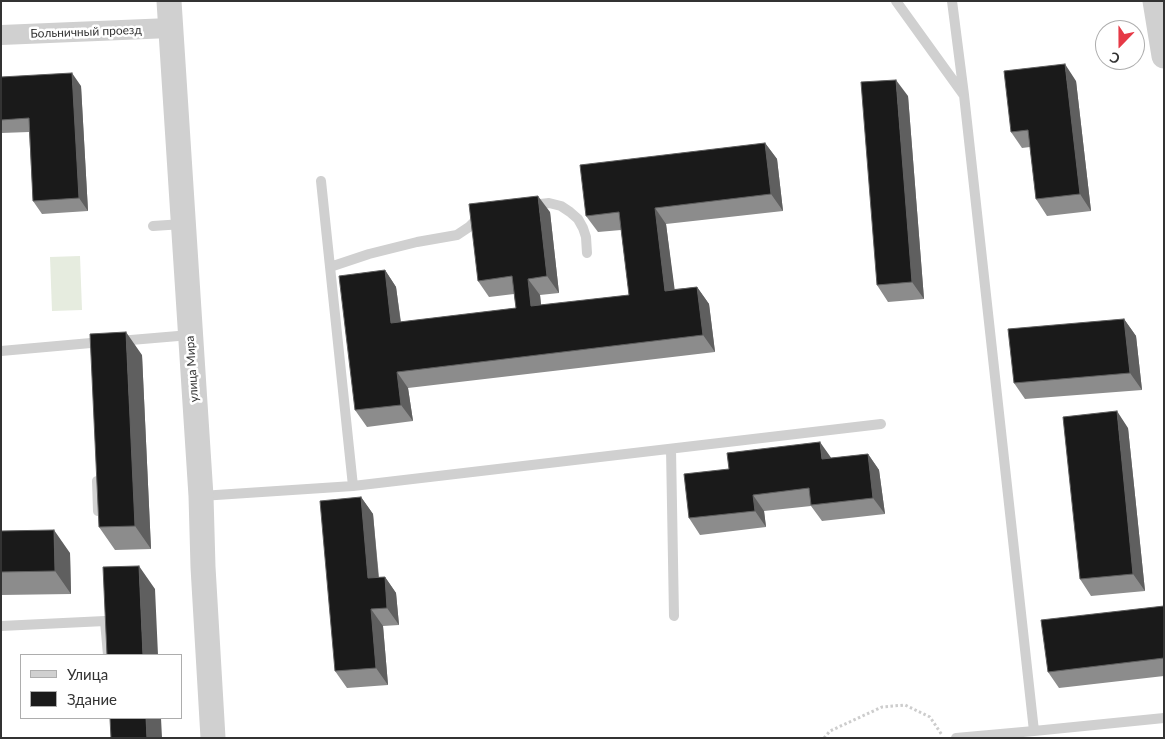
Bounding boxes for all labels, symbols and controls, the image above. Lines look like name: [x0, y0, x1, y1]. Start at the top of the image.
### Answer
north arrow: [1095, 20, 1145, 70]
street label: Больничный проезд: [30, 23, 142, 41]
text: С: [1107, 49, 1122, 68]
street label: улица Мира: [182, 335, 202, 403]
legend: [20, 654, 182, 719]
text: Улица: [67, 665, 108, 683]
text: Здание: [67, 690, 117, 708]

